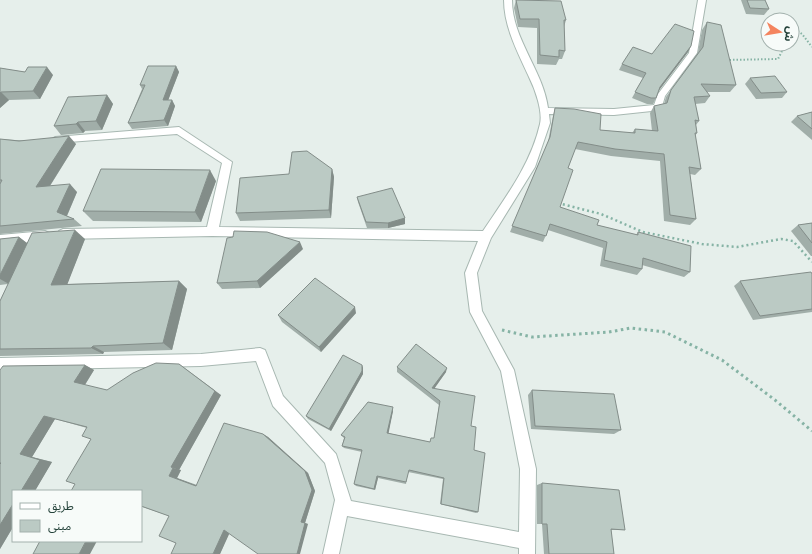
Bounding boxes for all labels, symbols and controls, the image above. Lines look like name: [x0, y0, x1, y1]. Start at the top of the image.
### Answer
north arrow: [760, 12, 800, 52]
text: ش: [781, 25, 799, 43]
legend: [12, 490, 142, 542]
text: طريق: [48, 497, 74, 514]
text: مبنى: [48, 517, 71, 534]

